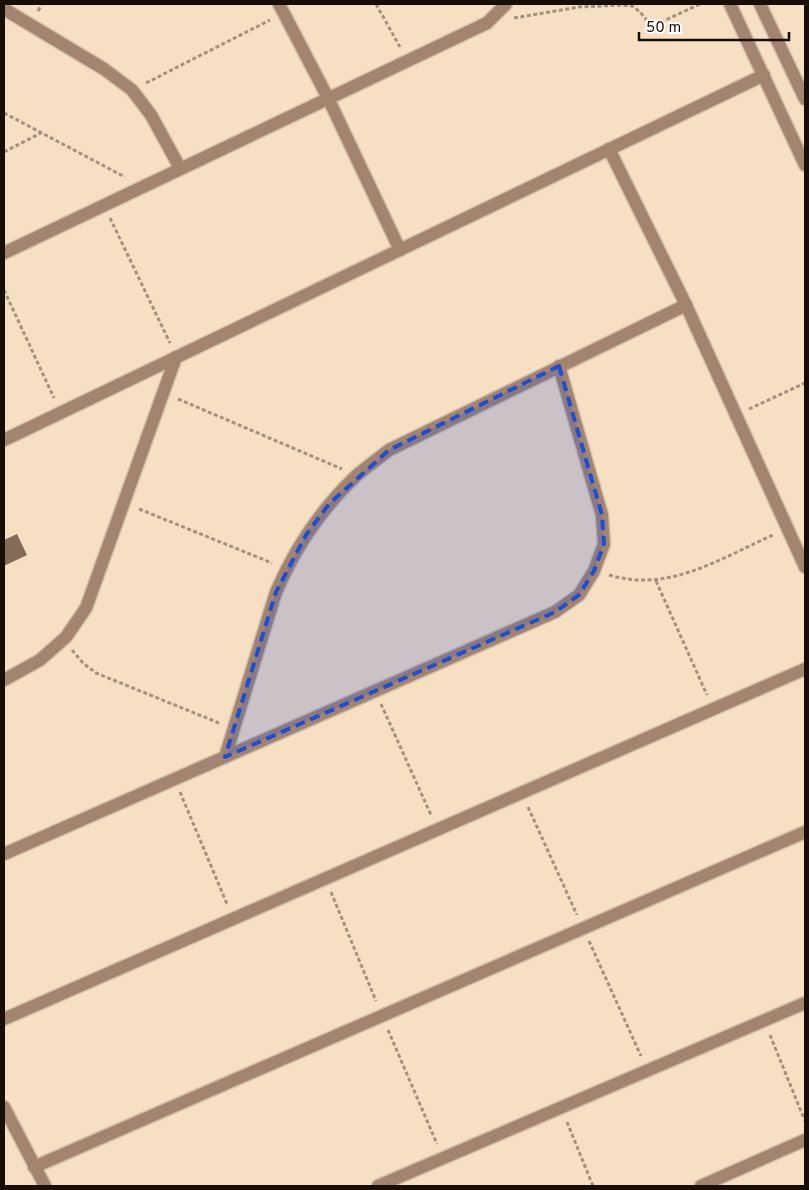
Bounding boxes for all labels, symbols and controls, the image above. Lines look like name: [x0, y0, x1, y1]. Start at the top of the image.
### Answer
scale bar: [639, 10, 789, 42]
text: 50 m: [646, 19, 681, 38]

